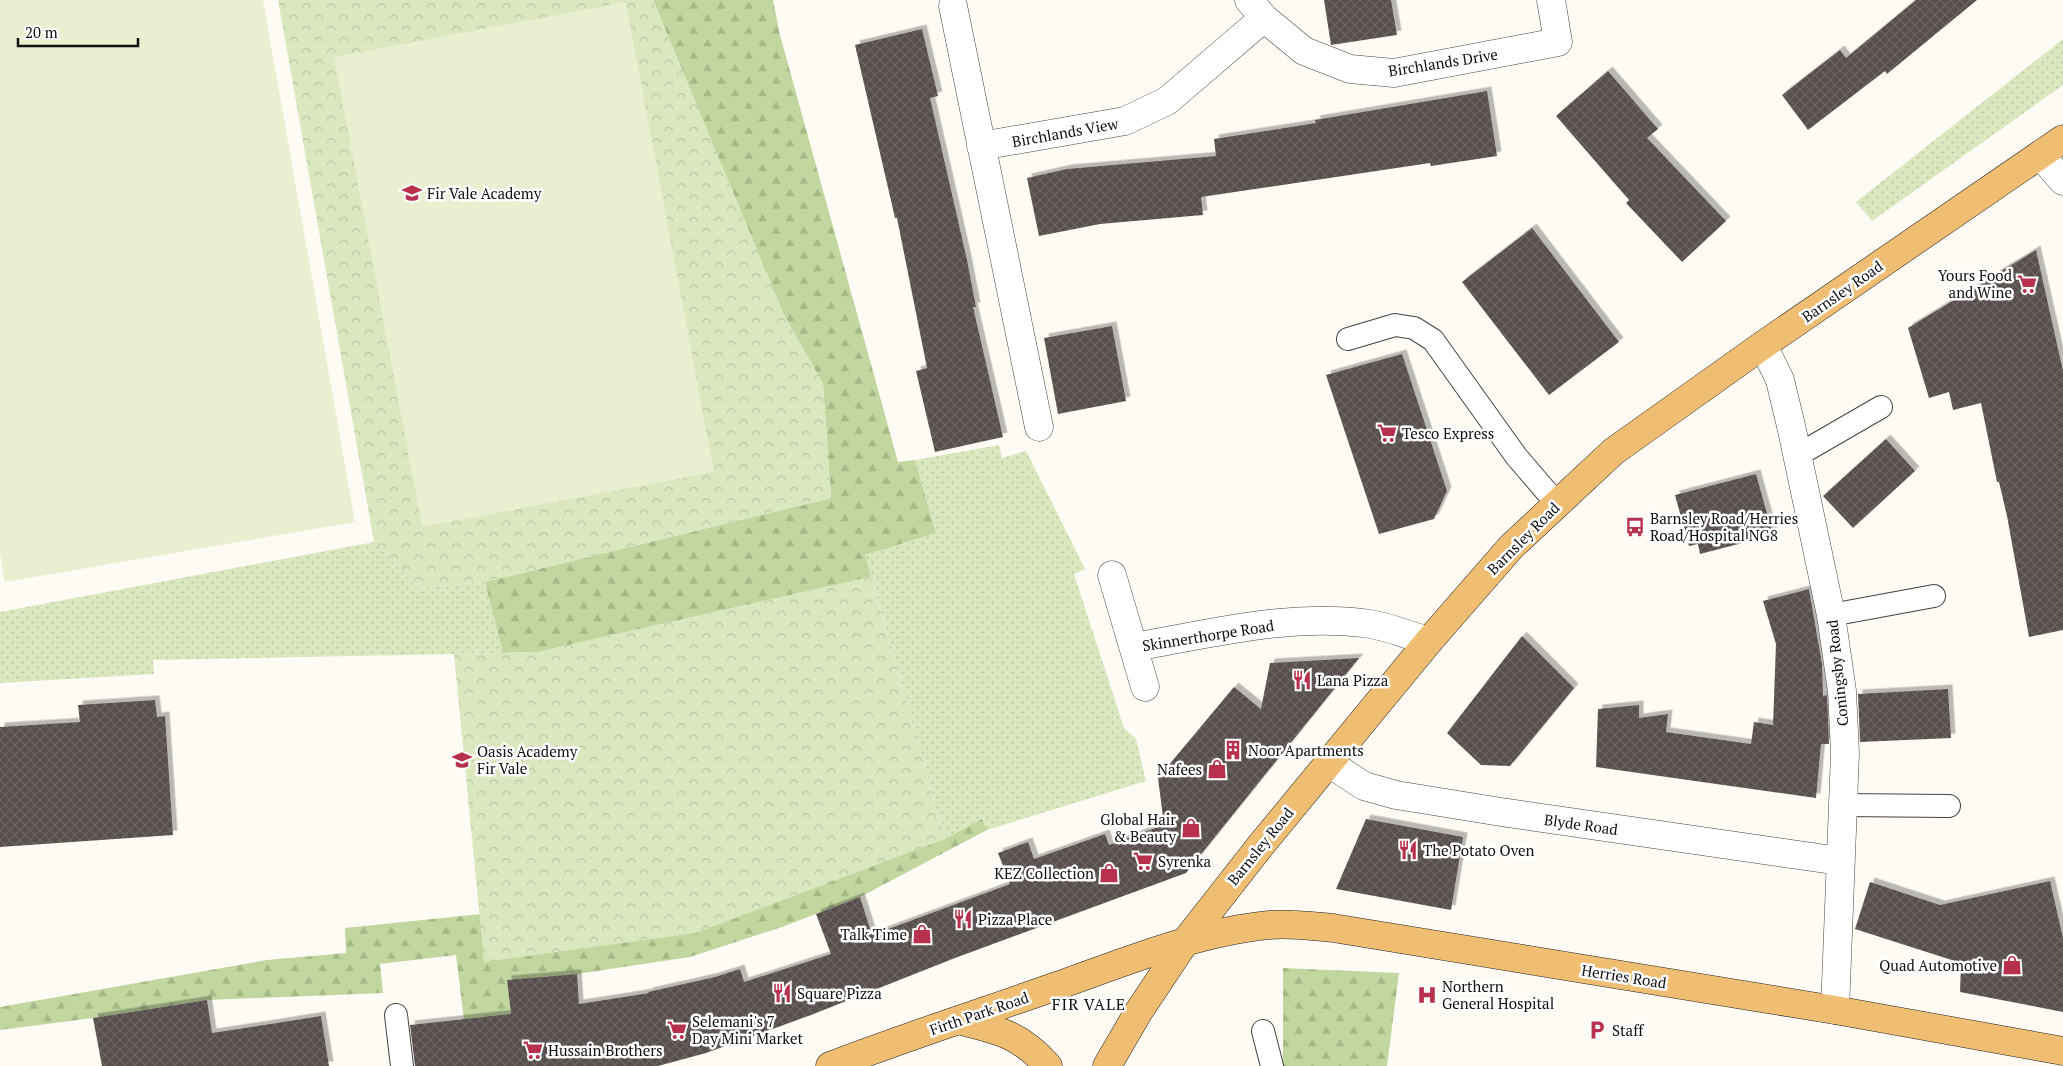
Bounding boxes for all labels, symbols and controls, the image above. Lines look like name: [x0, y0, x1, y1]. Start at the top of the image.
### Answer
scale bar: [18, 15, 138, 47]
text: 20 m: [25, 22, 58, 42]
street label: Birchlands Drive: [1387, 43, 1499, 81]
street label: Birchlands View: [1010, 113, 1121, 151]
school or university icon: Fir Vale Academy: [401, 182, 423, 204]
place label: Fir Vale Academy: [427, 183, 542, 203]
street label: Barnsley Road: [1798, 256, 1886, 326]
place label: Yours Food and Wine: [1938, 265, 2012, 302]
supermarket icon: Yours Food and Wine: [2016, 273, 2038, 295]
supermarket icon: Tesco Express: [1376, 422, 1398, 444]
place label: Tesco Express: [1402, 423, 1494, 443]
street label: Barnsley Road: [1483, 498, 1563, 578]
place label: Barnsley Road/Herries Road/Hospital NG8: [1650, 508, 1798, 545]
bus stop icon: Barnsley Road/Herries Road/Hospital NG8: [1624, 516, 1646, 538]
street label: Skinnerthorpe Road: [1141, 615, 1275, 655]
street label: Coningsby Road: [1821, 619, 1853, 727]
restaurant icon: Lana Pizza: [1291, 669, 1313, 691]
place label: Lana Pizza: [1317, 670, 1389, 690]
building icon: Noor Apartments: [1222, 739, 1244, 761]
place label: Noor Apartments: [1248, 740, 1364, 760]
place label: Oasis Academy Fir Vale: [477, 741, 578, 778]
school or university icon: Oasis Academy Fir Vale: [451, 749, 473, 771]
shop icon: Nafees: [1206, 758, 1228, 780]
place label: Nafees: [1157, 759, 1202, 779]
street label: Barnsley Road: [1223, 803, 1297, 889]
place label: Global Hair & Beauty: [1100, 809, 1176, 846]
street label: Blyde Road: [1543, 809, 1619, 839]
shop icon: Global Hair & Beauty: [1180, 817, 1202, 839]
restaurant icon: The Potato Oven: [1397, 839, 1419, 861]
place label: The Potato Oven: [1423, 840, 1535, 860]
supermarket icon: Syrenka: [1132, 850, 1154, 872]
place label: Syrenka: [1158, 851, 1212, 871]
shop icon: KEZ Collection: [1098, 862, 1120, 884]
place label: KEZ Collection: [994, 863, 1094, 883]
restaurant icon: Pizza Place: [952, 908, 974, 930]
place label: Pizza Place: [978, 909, 1052, 929]
shop icon: Talk Time: [911, 923, 933, 945]
place label: Talk Time: [840, 924, 907, 944]
shop icon: Quad Automotive: [2001, 954, 2023, 976]
place label: Quad Automotive: [1879, 955, 1997, 975]
street label: Herries Road: [1580, 959, 1668, 993]
place label: Northern General Hospital: [1442, 976, 1554, 1013]
restaurant icon: Square Pizza: [771, 982, 793, 1004]
place label: Square Pizza: [797, 983, 882, 1003]
hospital icon: Northern General Hospital: [1416, 984, 1438, 1006]
street label: Firth Park Road: [927, 987, 1031, 1039]
district label: FIR VALE: [1052, 993, 1126, 1015]
place label: Selemani's 7 Day Mini Market: [692, 1011, 803, 1048]
supermarket icon: Selemani's 7 Day Mini Market: [666, 1019, 688, 1041]
parking icon: Staff: [1586, 1019, 1608, 1041]
place label: Staff: [1612, 1020, 1644, 1040]
supermarket icon: Hussain Brothers: [522, 1039, 544, 1061]
place label: Hussain Brothers: [548, 1040, 662, 1060]

